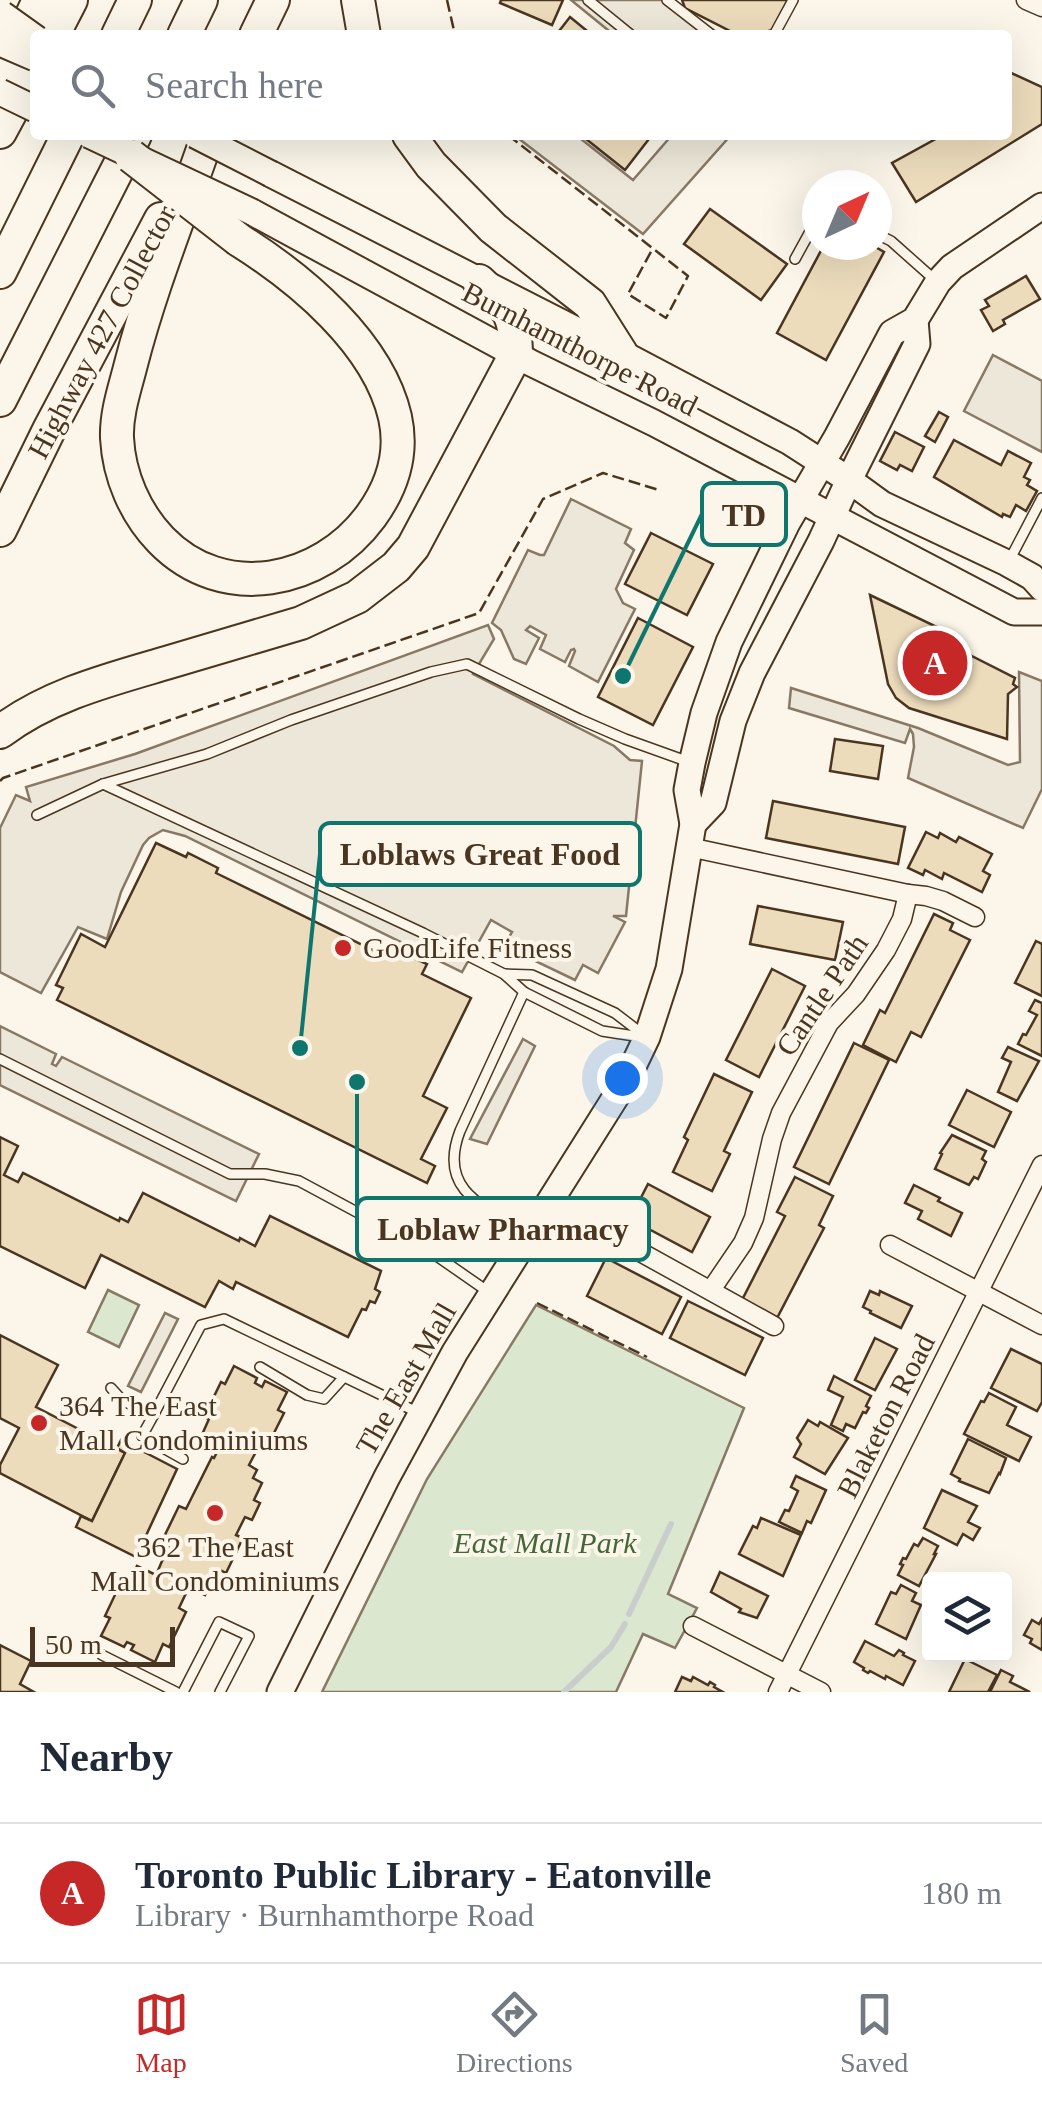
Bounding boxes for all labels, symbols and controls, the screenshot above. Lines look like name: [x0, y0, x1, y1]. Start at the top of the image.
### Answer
search box: [30, 30, 1012, 140]
icon: search: [65, 58, 120, 113]
text: Search here: [145, 64, 323, 106]
north arrow: [802, 170, 892, 260]
street label: Highway 427 Collector: [21, 200, 182, 464]
street label: Burnhamthorpe Road: [457, 275, 703, 422]
callout: TD: [702, 483, 786, 545]
text: TD: [722, 497, 766, 533]
pin: A: [902, 626, 968, 700]
callout: Loblaws Great Food: [320, 823, 640, 885]
text: Loblaws Great Food: [340, 836, 620, 872]
street label: Cantle Path: [769, 928, 874, 1062]
place label: GoodLife Fitness: [363, 931, 572, 964]
marker: GoodLife Fitness: [332, 937, 354, 959]
your location: [597, 1053, 648, 1104]
callout: Loblaw Pharmacy: [357, 1198, 649, 1260]
text: Loblaw Pharmacy: [377, 1211, 629, 1247]
street label: The East Mall: [349, 1297, 462, 1461]
street label: Blaketon Road: [830, 1328, 941, 1503]
place label: 364 The East Mall Condominiums: [59, 1389, 308, 1456]
marker: 364 The East Mall Condominiums: [28, 1412, 50, 1434]
marker: 362 The East Mall Condominiums: [204, 1502, 226, 1524]
park label: East Mall Park: [452, 1526, 637, 1559]
place label: 362 The East Mall Condominiums: [90, 1530, 340, 1597]
map controls: [922, 1572, 1012, 1662]
button: layers: [922, 1572, 1012, 1662]
scale bar: [30, 1622, 175, 1666]
text: 50 m: [45, 1629, 102, 1660]
text: Nearby: [40, 1734, 173, 1780]
text: Toronto Public Library - Eatonville: [135, 1854, 711, 1896]
text: A: [61, 1875, 84, 1911]
text: 180 m: [921, 1875, 1002, 1911]
text: Library · Burnhamthorpe Road: [135, 1897, 534, 1933]
tab: Map: [134, 1987, 189, 2079]
tab: Directions: [456, 1987, 573, 2079]
tab: Saved: [840, 1987, 908, 2079]

